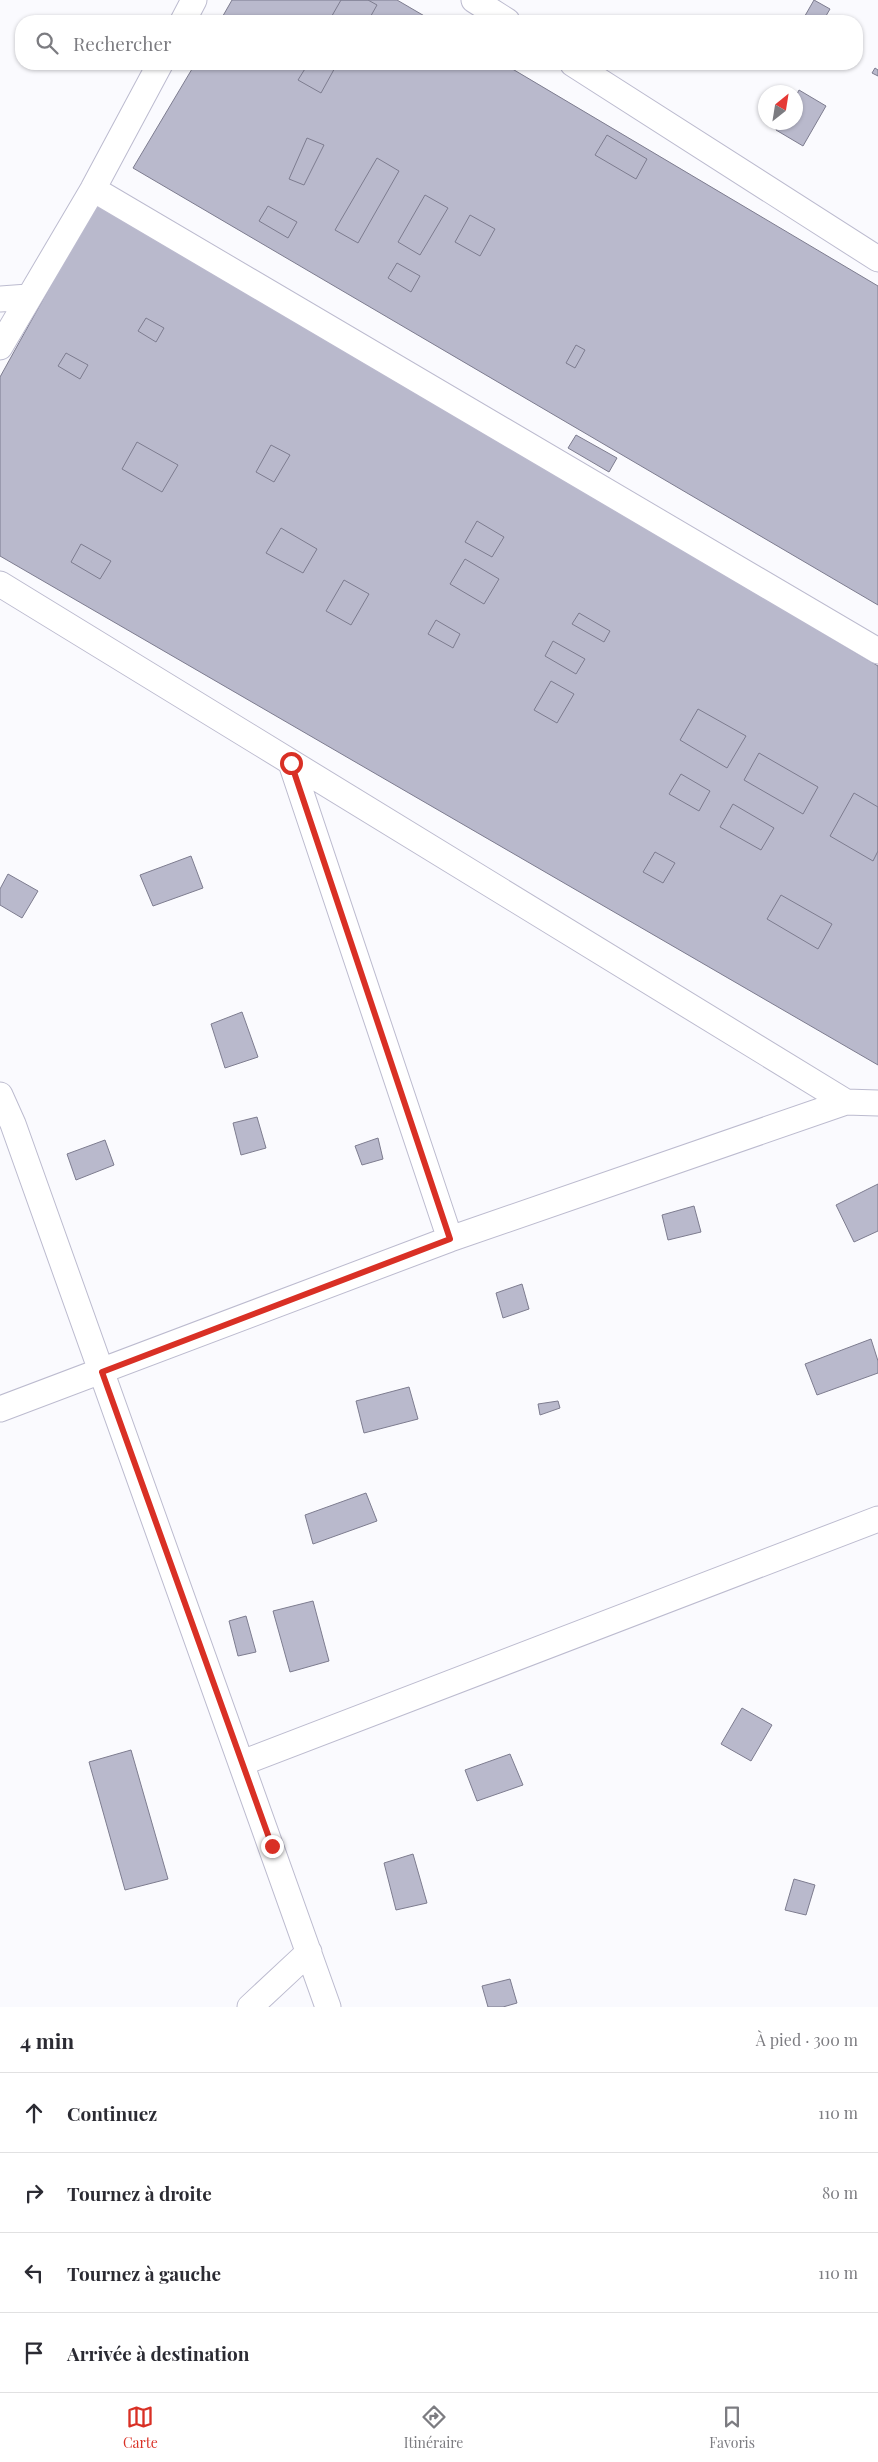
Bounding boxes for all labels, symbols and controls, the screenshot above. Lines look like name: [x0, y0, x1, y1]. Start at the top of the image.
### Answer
search box: [15, 15, 863, 70]
icon: search: [33, 29, 61, 57]
text: Rechercher: [73, 30, 172, 56]
north arrow: [758, 85, 803, 130]
route start: [280, 752, 303, 775]
route end: [261, 1835, 284, 1858]
text: 4 min: [20, 2026, 74, 2054]
text: À pied · 300 m: [756, 2029, 858, 2050]
icon: ahead: [20, 2099, 48, 2127]
text: Continuez: [67, 2100, 157, 2126]
text: 110 m: [818, 2102, 858, 2123]
icon: right: [20, 2179, 48, 2207]
text: Tournez à droite: [67, 2180, 212, 2206]
text: 80 m: [822, 2182, 858, 2203]
icon: left: [20, 2259, 48, 2287]
text: Tournez à gauche: [67, 2260, 221, 2286]
text: 110 m: [818, 2262, 858, 2283]
icon: arrive: [20, 2339, 48, 2367]
text: Arrivée à destination: [67, 2340, 249, 2366]
tab: Carte: [123, 2403, 158, 2452]
tab: Itinéraire: [404, 2403, 463, 2452]
tab: Favoris: [709, 2403, 755, 2452]

